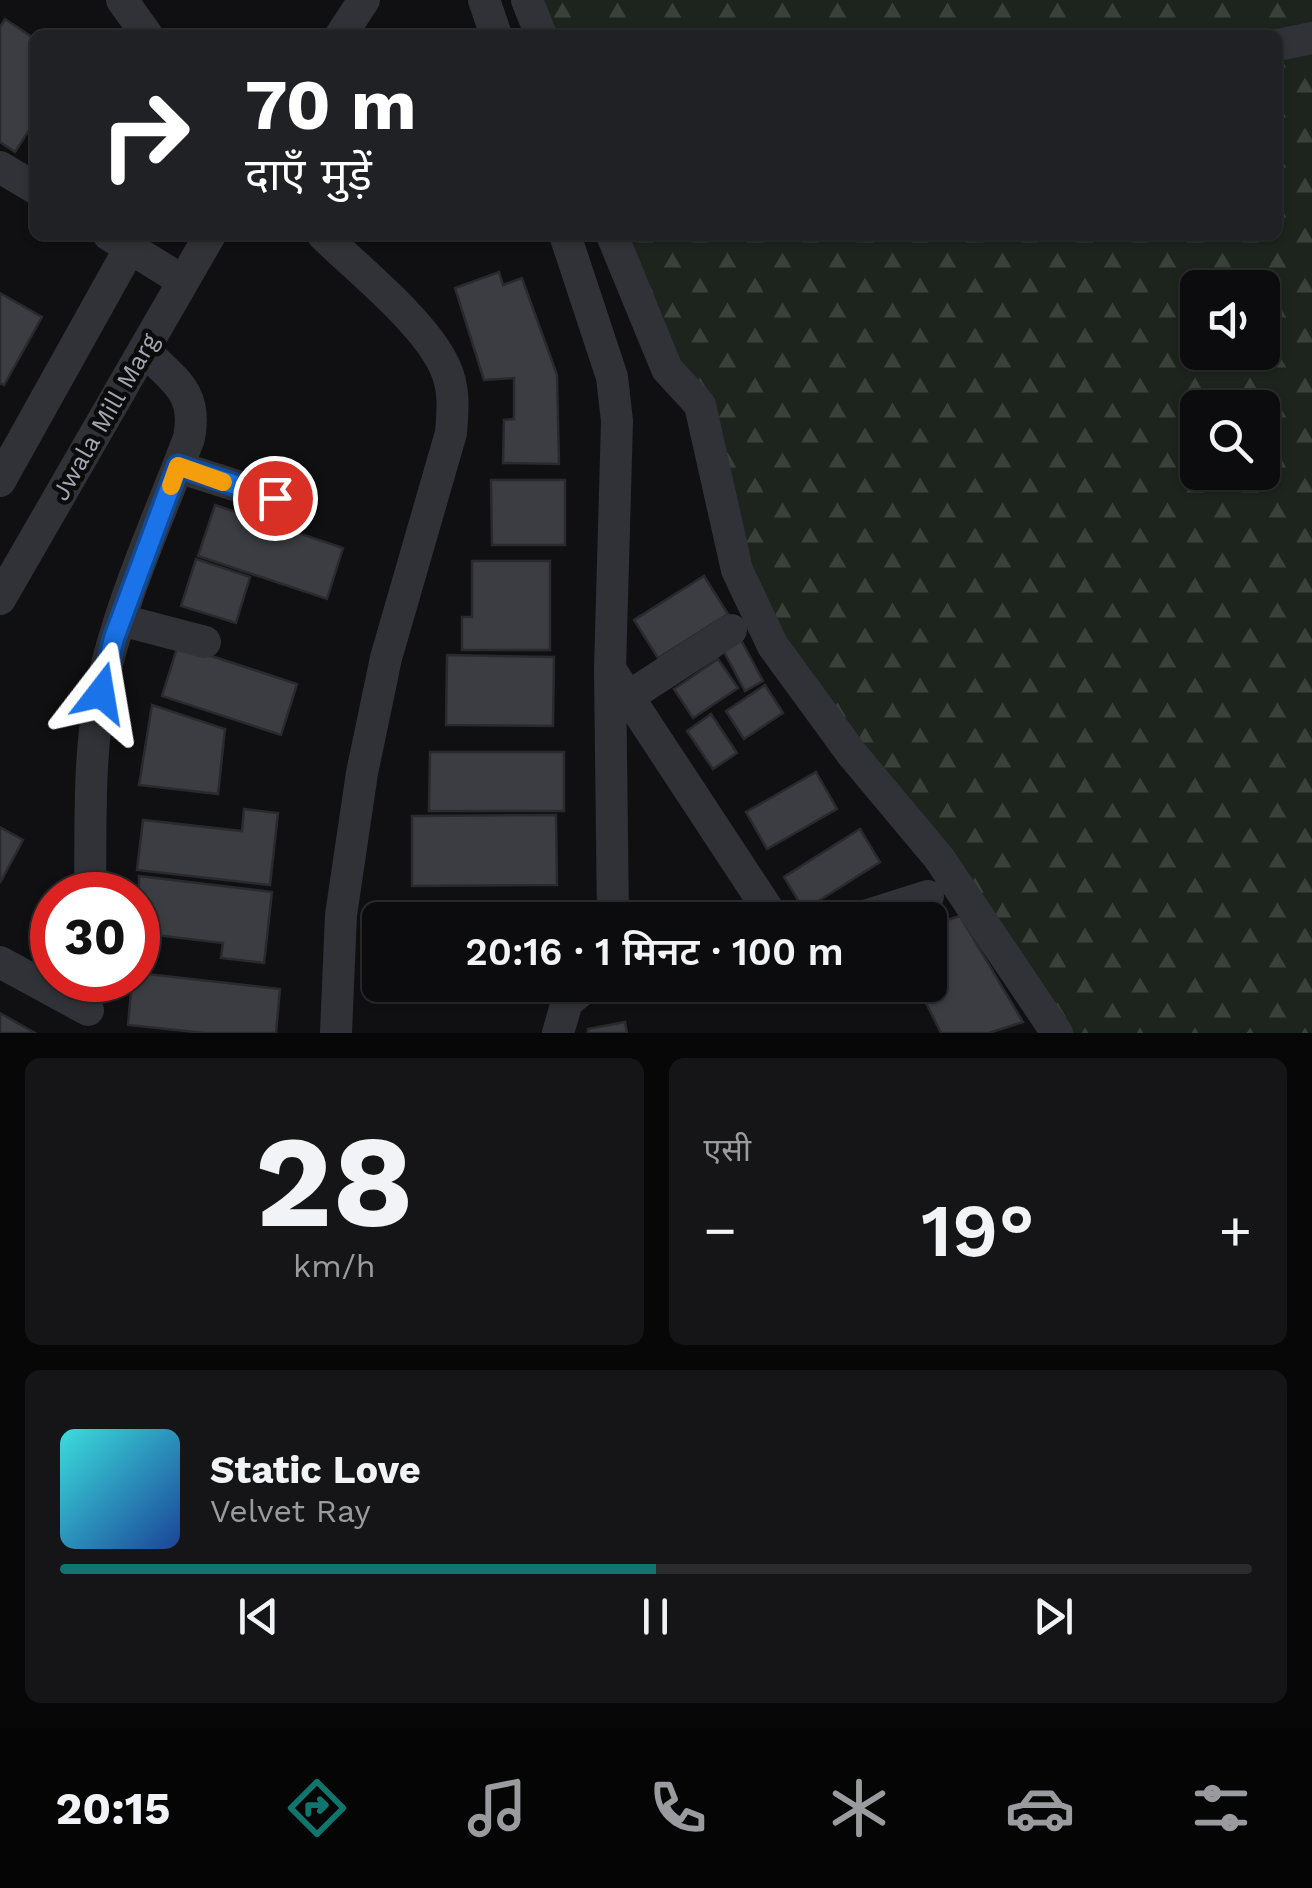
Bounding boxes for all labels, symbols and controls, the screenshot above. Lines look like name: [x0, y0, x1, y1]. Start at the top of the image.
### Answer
text: 70 m: [245, 64, 417, 146]
icon: right: [80, 70, 210, 200]
text: दाएँ मुड़ें: [245, 148, 372, 201]
map controls: [1180, 270, 1280, 490]
button: sound: [1180, 270, 1280, 370]
street label: Jwala Mill Marg: [45, 328, 165, 506]
button: search: [1180, 390, 1280, 490]
pin: [233, 456, 318, 541]
icon: arrive: [248, 471, 303, 526]
position arrow: [49, 641, 153, 745]
speed limit sign: 30: [30, 872, 160, 1002]
text: 20:16 · 1 मिनट · 100 m: [465, 930, 844, 974]
text: 28: [255, 1105, 414, 1258]
text: एसी: [704, 1131, 751, 1169]
text: 19°: [921, 1186, 1035, 1274]
text: −: [704, 1198, 737, 1262]
text: +: [1219, 1198, 1252, 1262]
text: km/h: [293, 1247, 375, 1285]
text: Static Love: [210, 1448, 421, 1492]
text: Velvet Ray: [210, 1492, 371, 1530]
icon: previous: [231, 1589, 286, 1644]
icon: pause: [628, 1589, 683, 1644]
icon: next: [1026, 1589, 1081, 1644]
icon: directions: [282, 1773, 352, 1843]
icon: music: [462, 1773, 532, 1843]
icon: phone: [643, 1773, 713, 1843]
icon: climate: [824, 1773, 894, 1843]
icon: car: [1005, 1773, 1075, 1843]
icon: filters: [1186, 1773, 1256, 1843]
text: 20:15: [55, 1782, 171, 1835]

